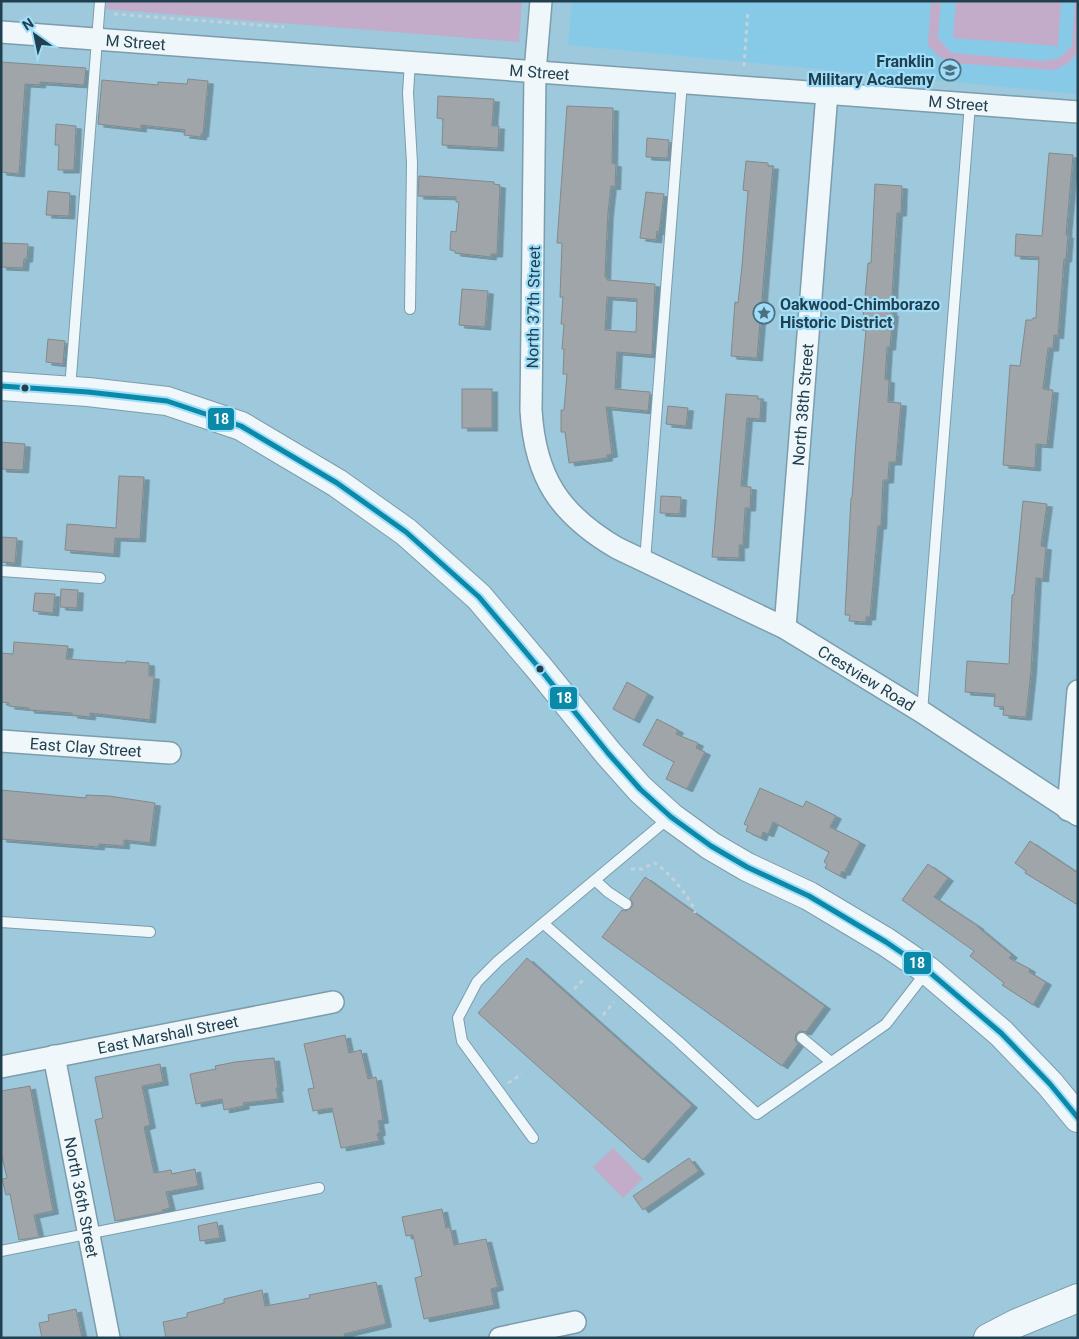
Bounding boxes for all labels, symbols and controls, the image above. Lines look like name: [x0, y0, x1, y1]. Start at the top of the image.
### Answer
north arrow: [10, 10, 60, 60]
text: N: [19, 15, 36, 34]
street label: M Street: [105, 31, 166, 54]
place label: Franklin Military Academy: [808, 52, 935, 89]
school or university icon: Franklin Military Academy: [938, 58, 962, 82]
street label: M Street: [509, 61, 570, 84]
street label: M Street: [928, 92, 989, 115]
street label: North 37th Street: [523, 246, 544, 368]
place label: Oakwood-Chimborazo Historic District: [780, 295, 940, 332]
place icon: Oakwood-Chimborazo Historic District: [752, 301, 776, 325]
street label: North 38th Street: [789, 343, 817, 467]
unlabelled marker: [20, 383, 30, 393]
line badge: 18: [207, 407, 235, 431]
text: 18: [213, 411, 229, 427]
street label: Crestview Road: [814, 641, 918, 715]
unlabelled marker: [535, 664, 545, 674]
line badge: 18: [549, 686, 578, 710]
text: 18: [556, 690, 572, 706]
street label: East Clay Street: [29, 734, 142, 761]
line badge: 18: [903, 951, 932, 975]
text: 18: [909, 955, 925, 971]
street label: East Marshall Street: [96, 1012, 240, 1058]
street label: North 36th Street: [60, 1135, 102, 1259]

